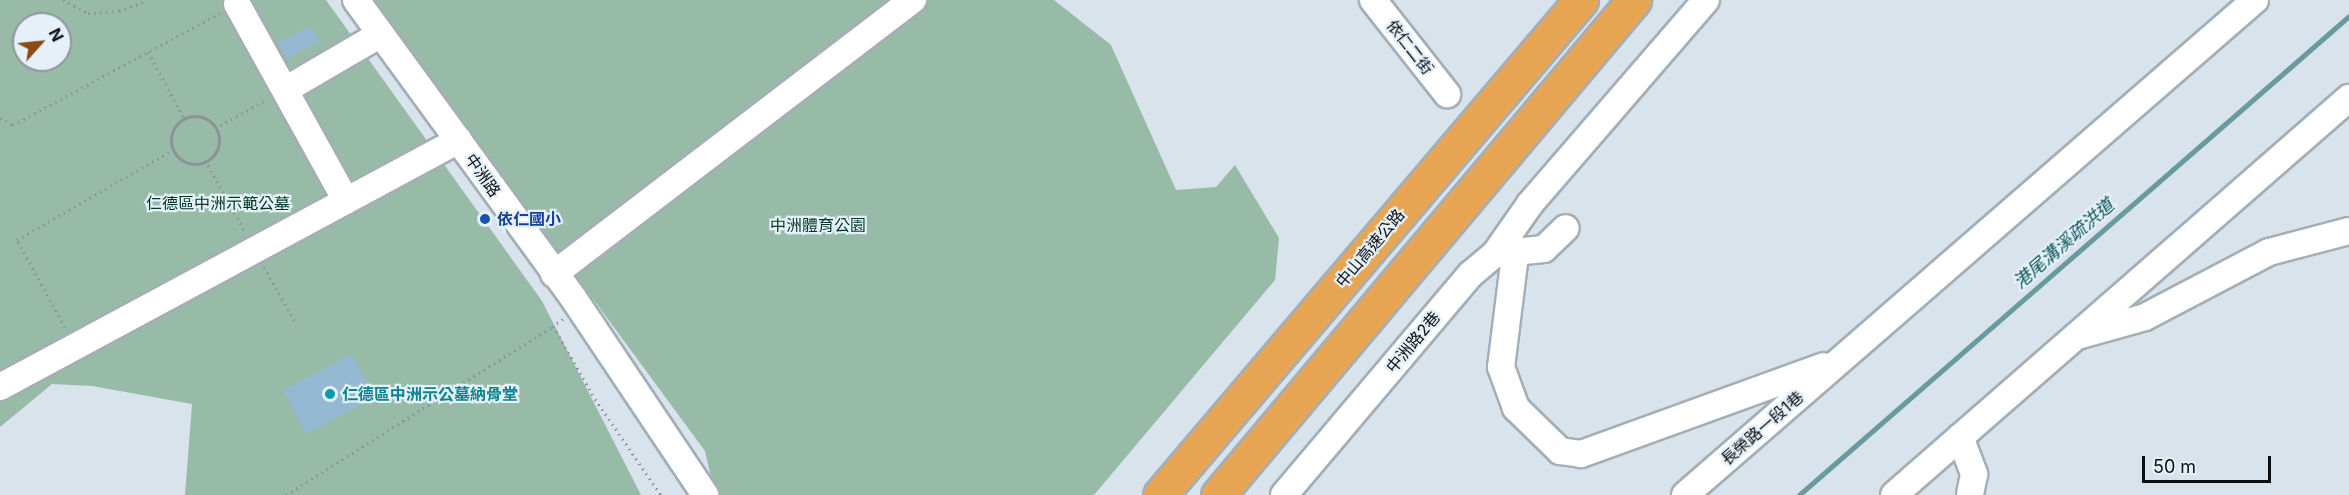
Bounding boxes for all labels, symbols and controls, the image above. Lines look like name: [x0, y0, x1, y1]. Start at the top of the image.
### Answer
north arrow: [12, 12, 72, 72]
street label: 依仁二街: [1383, 16, 1437, 78]
text: N: [45, 25, 68, 45]
street label: 中洲路: [461, 150, 505, 200]
park label: 仁德區中洲示範公墓: [146, 193, 290, 213]
water label: 港尾溝溪疏洪道: [2009, 195, 2119, 293]
street label: 中山高速公路: [1332, 205, 1408, 291]
place label: 依仁國小: [497, 209, 561, 229]
marker: 依仁國小: [478, 212, 492, 226]
park label: 中洲體育公園: [770, 215, 866, 235]
street label: 中洲路2巷: [1382, 308, 1444, 376]
place label: 仁德區中洲示公墓納骨堂: [342, 384, 518, 404]
marker: 仁德區中洲示公墓納骨堂: [323, 387, 337, 401]
street label: 長榮路一段1巷: [1717, 387, 1807, 469]
scale bar: [2145, 444, 2274, 482]
text: 50 m: [2153, 456, 2196, 477]

